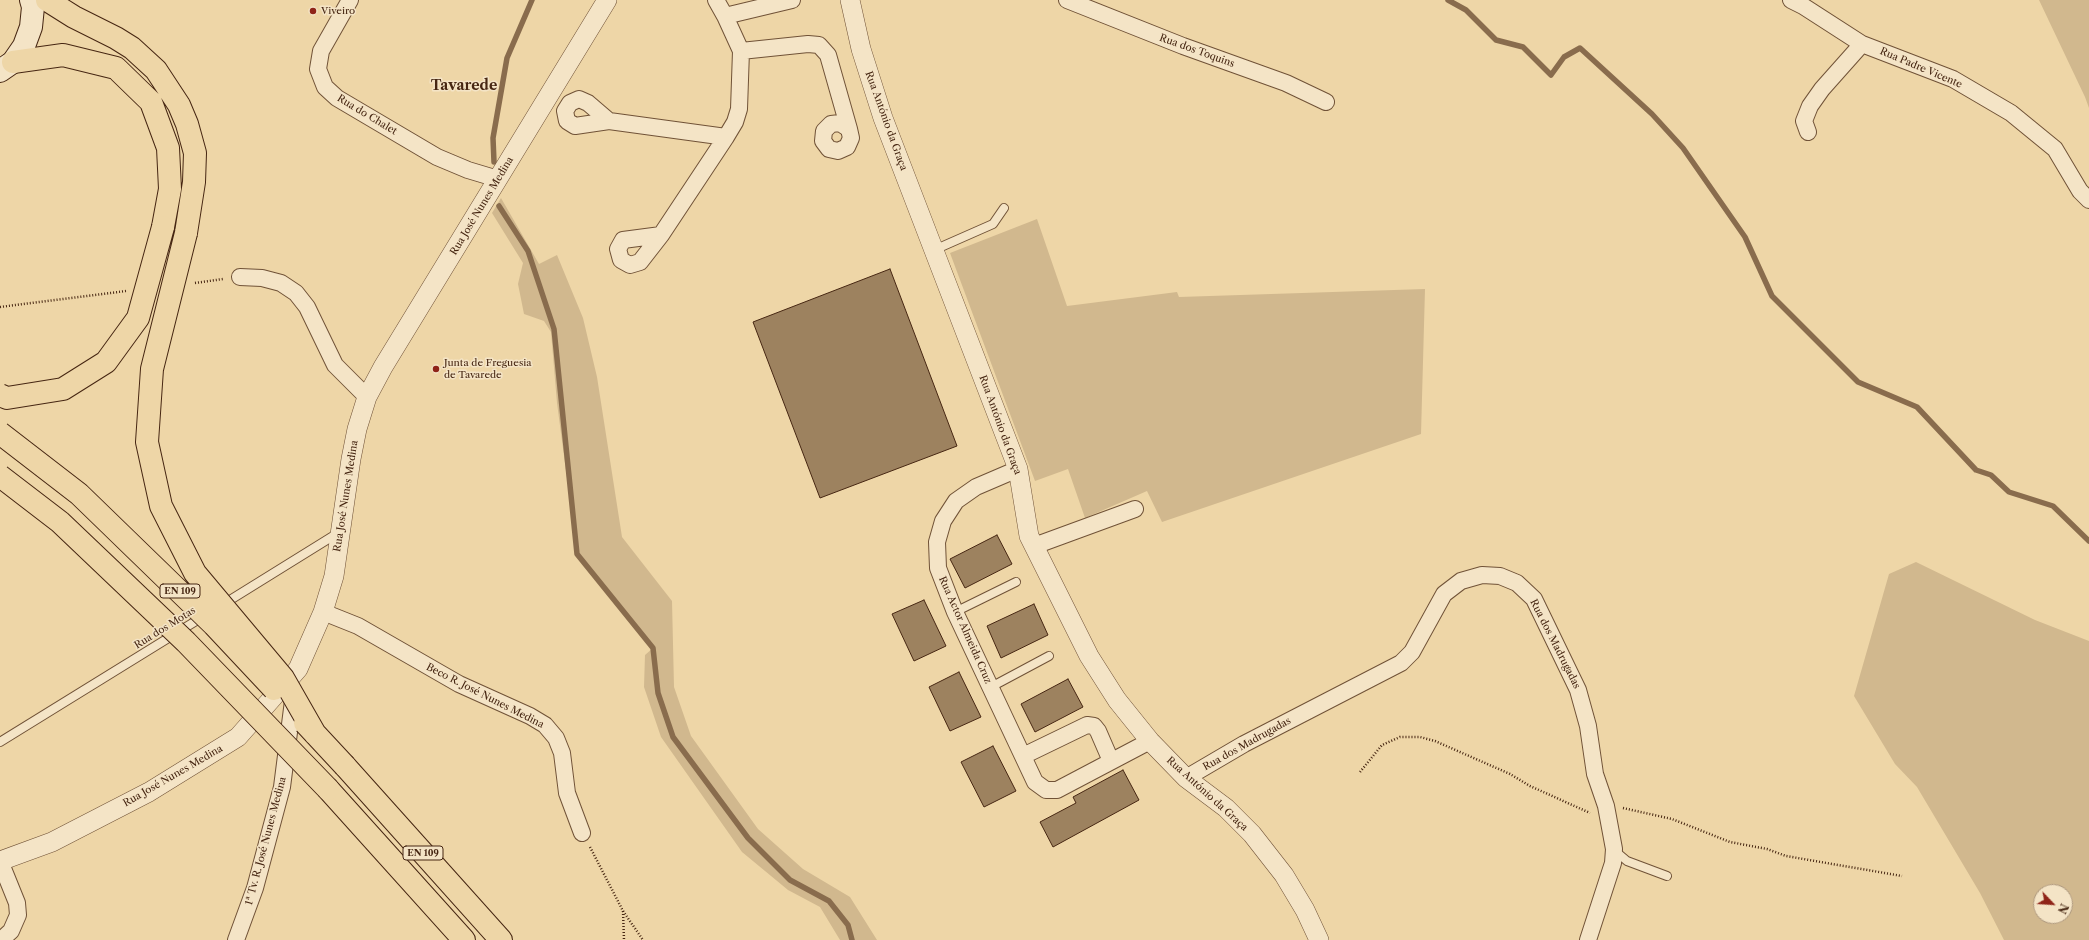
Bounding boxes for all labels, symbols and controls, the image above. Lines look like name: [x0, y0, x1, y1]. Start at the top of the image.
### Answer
place label: Viveiro: [321, 5, 355, 17]
marker: Viveiro: [308, 6, 318, 16]
street label: Rua dos Toquins: [1158, 32, 1236, 70]
street label: Rua Padre Vicente: [1878, 45, 1964, 91]
street label: Rua António da Graça: [862, 70, 910, 172]
district label: Tavarede: [431, 78, 497, 94]
street label: Rua do Chalet: [335, 92, 399, 138]
street label: Rua José Nunes Medina: [448, 155, 516, 257]
place label: Junta de Freguesia de Tavarede: [444, 357, 532, 380]
marker: Junta de Freguesia de Tavarede: [431, 364, 441, 374]
street label: Rua António da Graça: [976, 374, 1024, 476]
street label: Rua José Nunes Medina: [331, 439, 361, 553]
street label: Rua Actor Almeida Cruz: [936, 575, 994, 685]
road number: EN 109: [160, 584, 200, 598]
street label: Rua dos Madrugadas: [1527, 597, 1583, 691]
street label: Rua dos Motas: [132, 604, 198, 652]
street label: Beco R. José Nunes Medina: [424, 661, 546, 731]
street label: Rua dos Madrugadas: [1201, 715, 1293, 773]
street label: Rua José Nunes Medina: [121, 743, 225, 809]
street label: Rua António da Graça: [1164, 754, 1250, 834]
street label: 1ª Tv. R. José Nunes Medina: [243, 776, 289, 906]
road number: EN 109: [403, 846, 443, 860]
north arrow: [2033, 884, 2073, 924]
text: N: [2055, 901, 2071, 916]

